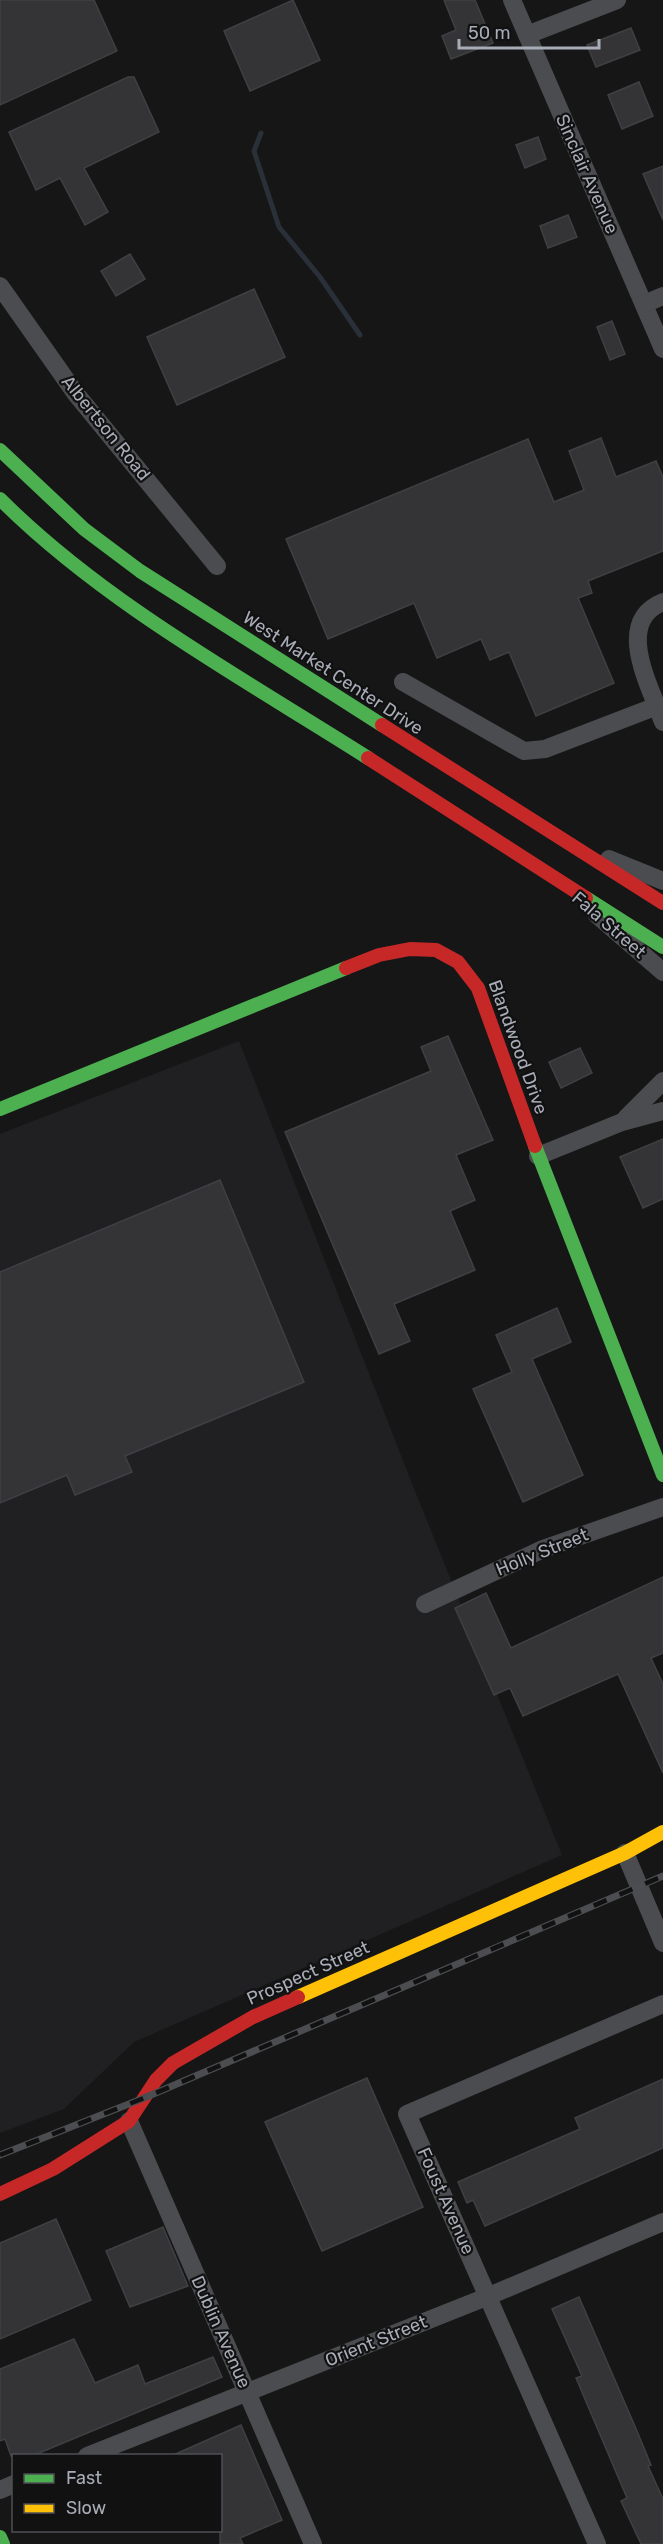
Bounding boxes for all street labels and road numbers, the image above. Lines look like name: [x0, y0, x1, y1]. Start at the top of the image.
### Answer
street label: Sinclair Avenue: [551, 111, 623, 237]
street label: Albertson Road: [57, 371, 155, 485]
street label: West Market Center Drive: [239, 607, 427, 739]
street label: Fala Street: [568, 887, 650, 963]
street label: Blandwood Drive: [484, 977, 552, 1117]
street label: Holly Street: [493, 1523, 591, 1581]
street label: Prospect Street: [243, 1936, 373, 2010]
street label: Foust Avenue: [413, 2144, 479, 2258]
street label: Dublin Avenue: [186, 2272, 256, 2392]
street label: Orient Street: [322, 2311, 430, 2371]

